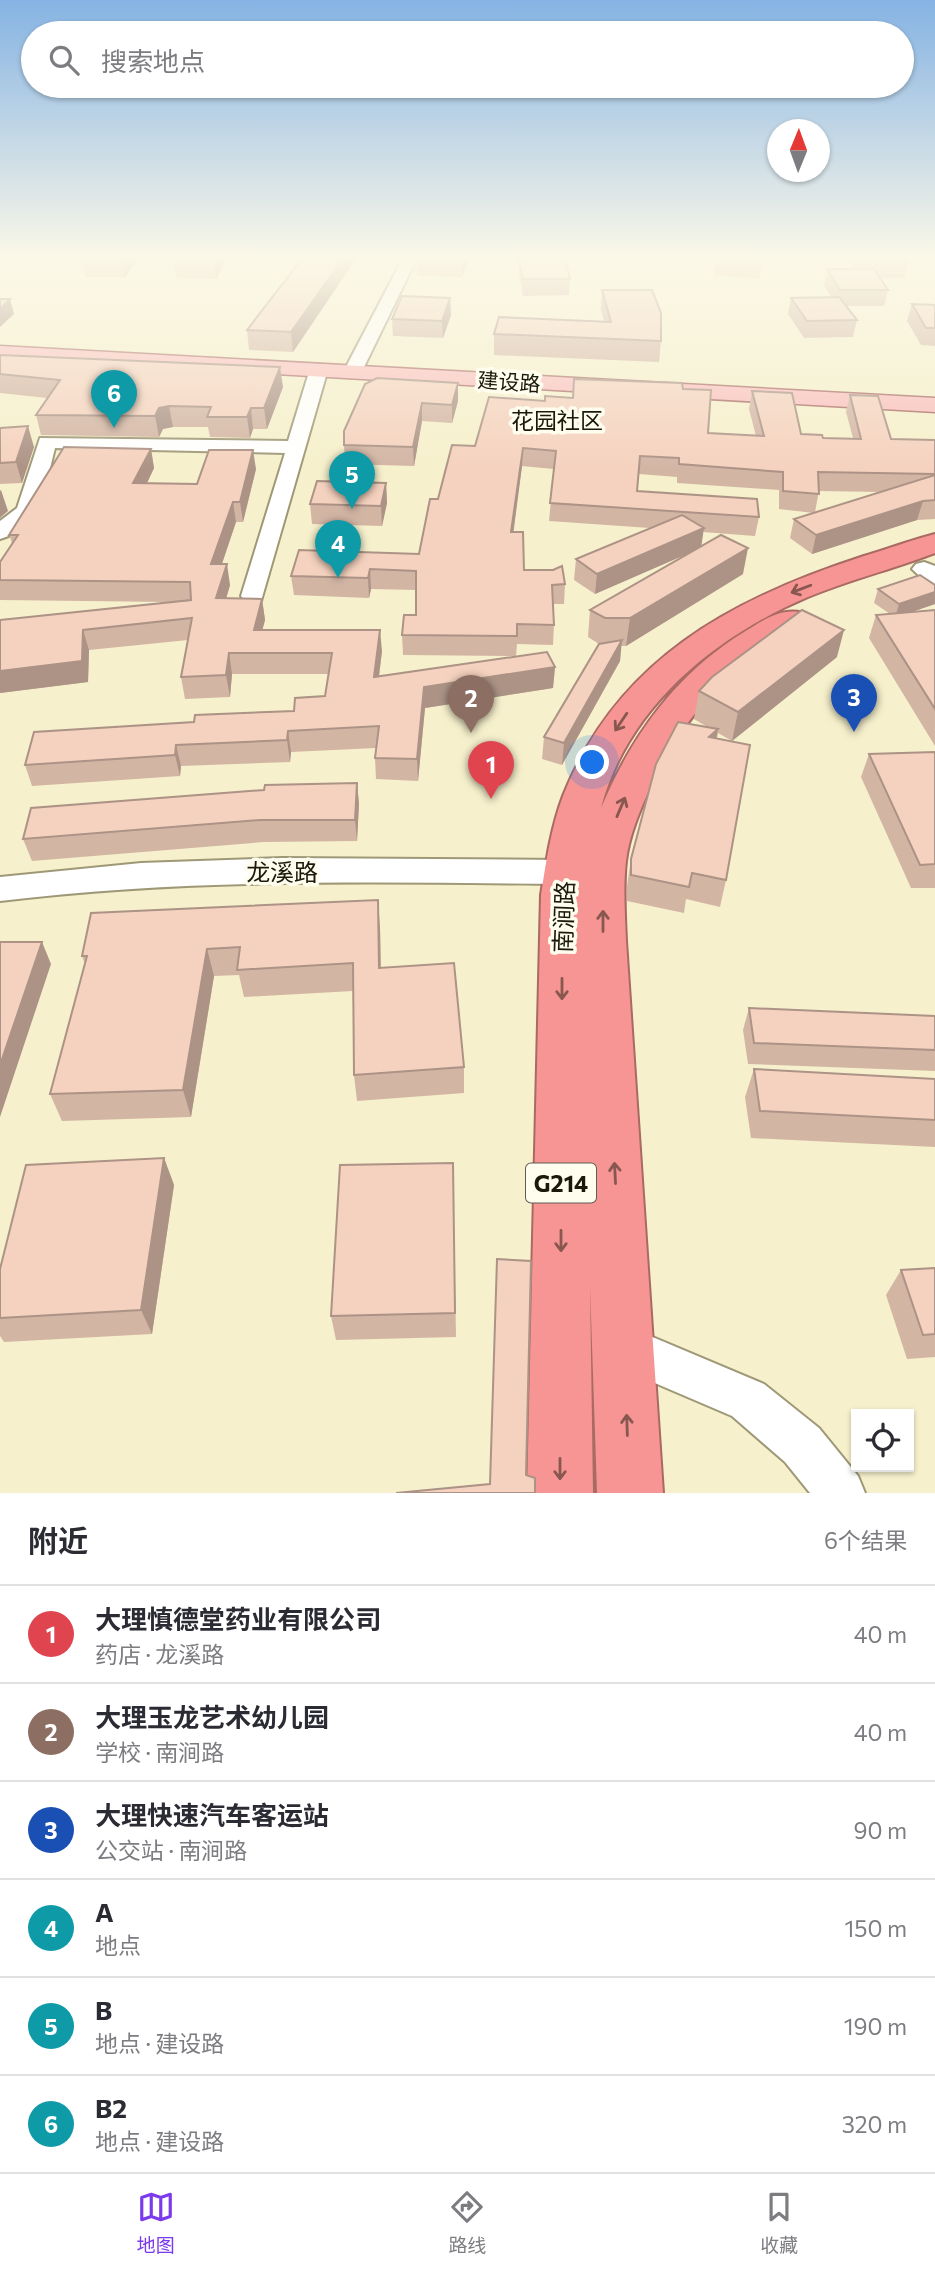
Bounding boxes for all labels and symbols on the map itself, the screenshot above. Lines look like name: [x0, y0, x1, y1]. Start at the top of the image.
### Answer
north arrow: [767, 119, 830, 182]
street label: 建设路: [477, 366, 541, 396]
pin: 6: [91, 370, 137, 428]
district label: 花园社区: [511, 406, 603, 434]
pin: 5: [329, 451, 375, 509]
pin: 4: [315, 520, 361, 578]
one-way arrow: [791, 583, 813, 596]
pin: 3: [831, 674, 877, 732]
pin: 2: [448, 675, 494, 733]
one-way arrow: [614, 712, 628, 731]
pin: 1: [468, 741, 514, 799]
your location: [575, 745, 609, 779]
one-way arrow: [615, 797, 628, 819]
street label: 龙溪路: [246, 857, 318, 886]
street label: 南涧路: [547, 881, 579, 953]
one-way arrow: [596, 910, 610, 933]
one-way arrow: [555, 978, 569, 1001]
one-way arrow: [609, 1162, 622, 1185]
road number: G214: [526, 1164, 596, 1202]
one-way arrow: [554, 1230, 568, 1253]
one-way arrow: [620, 1414, 633, 1437]
one-way arrow: [553, 1457, 567, 1480]

